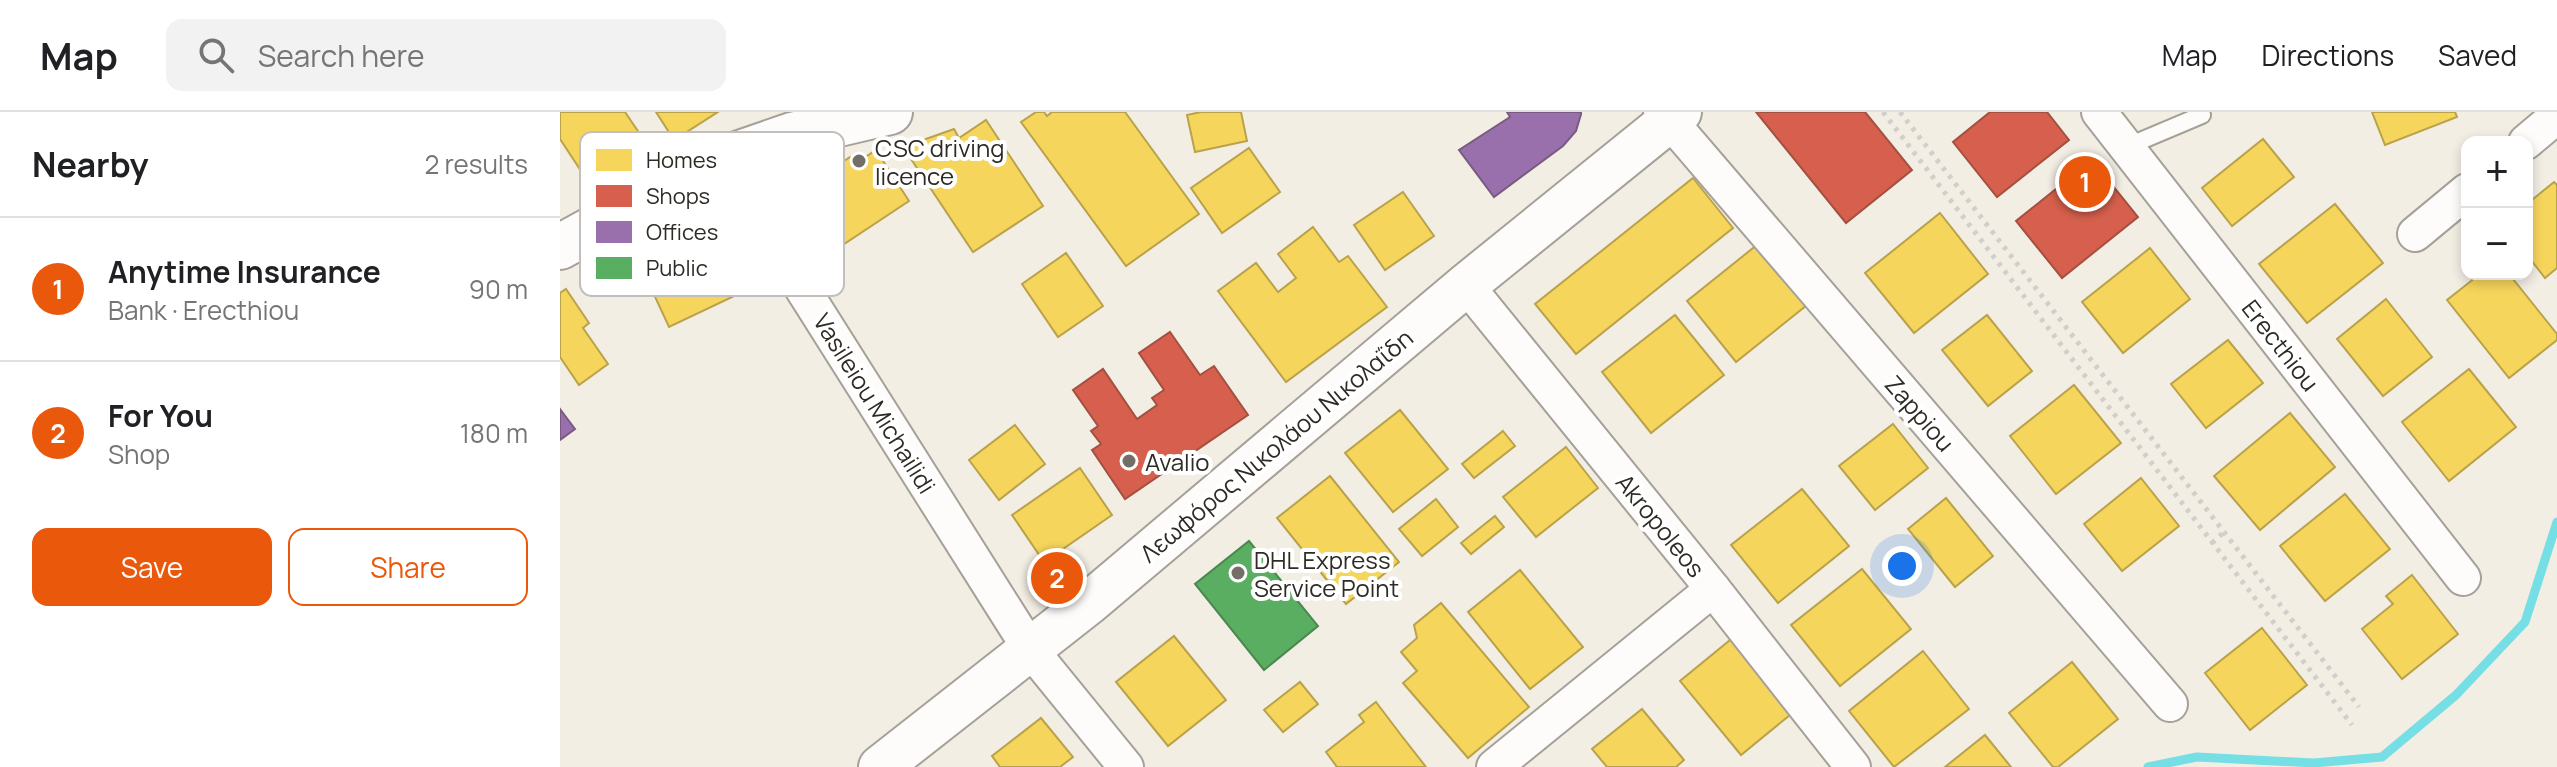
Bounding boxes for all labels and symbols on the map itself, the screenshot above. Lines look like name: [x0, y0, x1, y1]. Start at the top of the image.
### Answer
place label: CSC driving licence: [875, 131, 1004, 192]
legend: [580, 132, 844, 296]
text: Homes: [646, 145, 717, 175]
marker: CSC driving licence: [850, 152, 868, 170]
pin: 1: [2059, 152, 2111, 212]
text: Shops: [646, 181, 710, 211]
text: Offices: [646, 217, 718, 247]
text: Public: [646, 253, 708, 283]
street label: Erecthiou: [2235, 293, 2327, 397]
street label: Vasileiou Michailidi: [806, 307, 944, 499]
street label: Λεωφόρος Νικολάου Νικολαΐδη: [1133, 321, 1419, 569]
street label: Zappiou: [1878, 368, 1962, 458]
place label: Avalio: [1145, 445, 1209, 478]
marker: Avalio: [1120, 452, 1138, 470]
street label: Akropoleos: [1609, 466, 1713, 584]
place label: DHL Express Service Point: [1254, 543, 1399, 604]
your location: [1882, 546, 1922, 586]
pin: 2: [1031, 548, 1083, 608]
marker: DHL Express Service Point: [1229, 564, 1247, 582]

